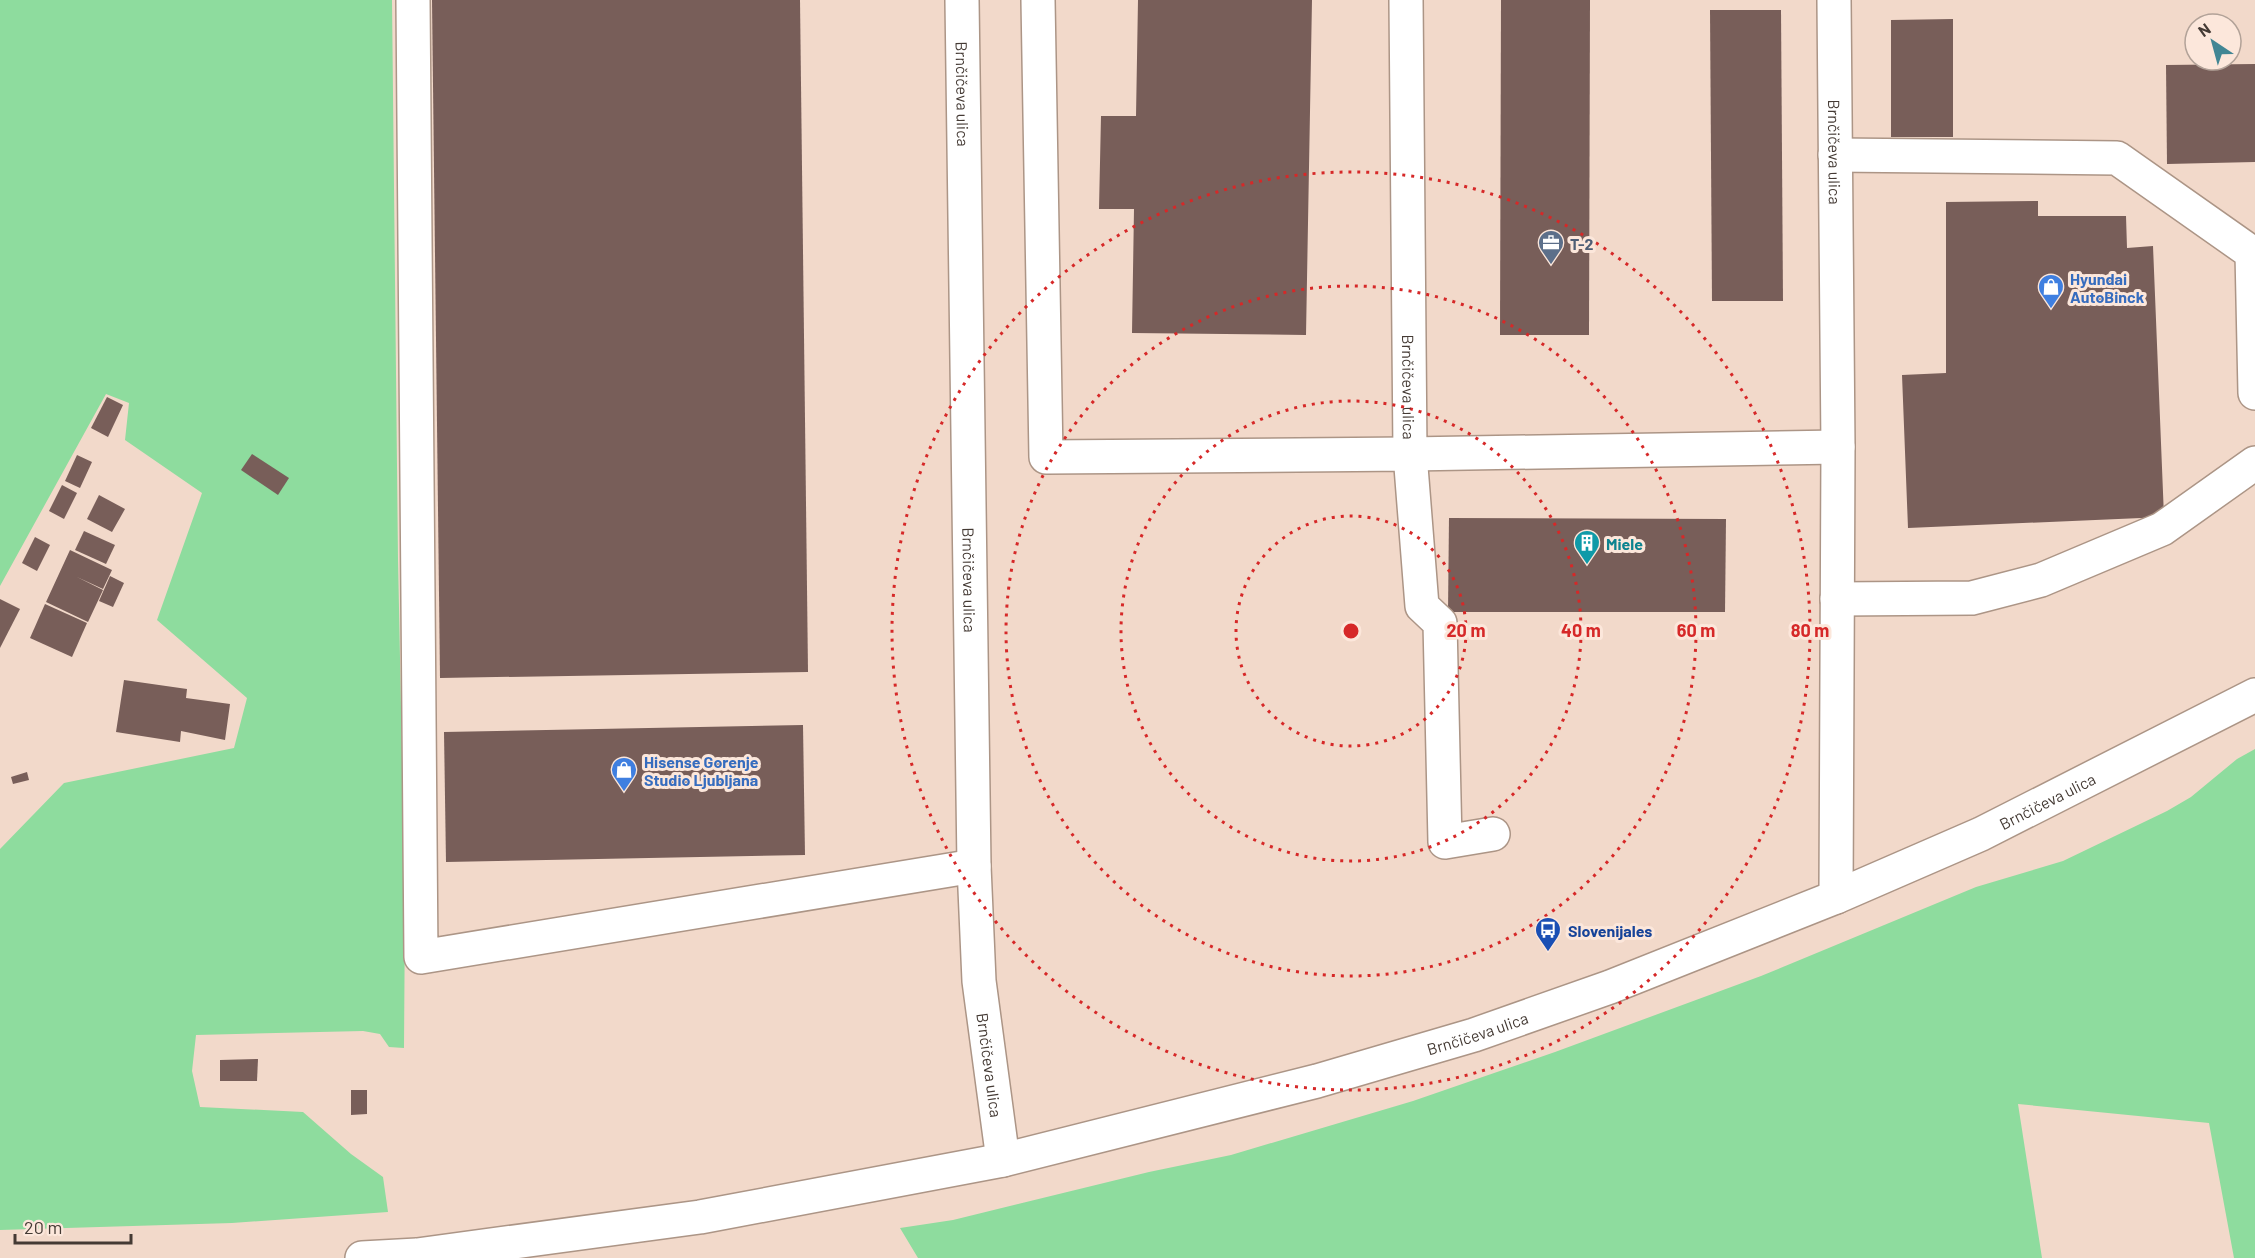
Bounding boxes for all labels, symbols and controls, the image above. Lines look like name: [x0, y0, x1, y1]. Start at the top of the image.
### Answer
north arrow: [2183, 12, 2243, 72]
text: N: [2194, 19, 2214, 40]
street label: Brnčičeva ulica: [953, 41, 974, 147]
street label: Brnčičeva ulica: [1825, 99, 1845, 205]
office icon: T-2: [1536, 228, 1566, 266]
place label: T-2: [1570, 234, 1594, 253]
place label: Hyundai AutoBinck: [2070, 269, 2145, 306]
shop icon: Hyundai AutoBinck: [2036, 272, 2066, 310]
street label: Brnčičeva ulica: [1399, 334, 1419, 440]
street label: Brnčičeva ulica: [960, 527, 980, 633]
building icon: Miele: [1572, 528, 1602, 566]
place label: Miele: [1606, 534, 1643, 553]
text: 20 m: [1447, 619, 1485, 641]
text: 40 m: [1561, 619, 1601, 641]
text: 60 m: [1677, 619, 1715, 641]
text: 80 m: [1791, 619, 1829, 641]
centre of rings: [1341, 621, 1361, 641]
place label: Hisense Gorenje Studio Ljubljana: [644, 752, 759, 789]
shop icon: Hisense Gorenje Studio Ljubljana: [609, 755, 639, 793]
street label: Brnčičeva ulica: [1996, 768, 2098, 833]
bus stop icon: Slovenijales: [1533, 915, 1563, 953]
place label: Slovenijales: [1568, 921, 1652, 940]
street label: Brnčičeva ulica: [1424, 1007, 1530, 1058]
street label: Brnčičeva ulica: [974, 1012, 1007, 1118]
scale bar: [15, 1207, 130, 1245]
text: 20 m: [24, 1216, 62, 1238]

